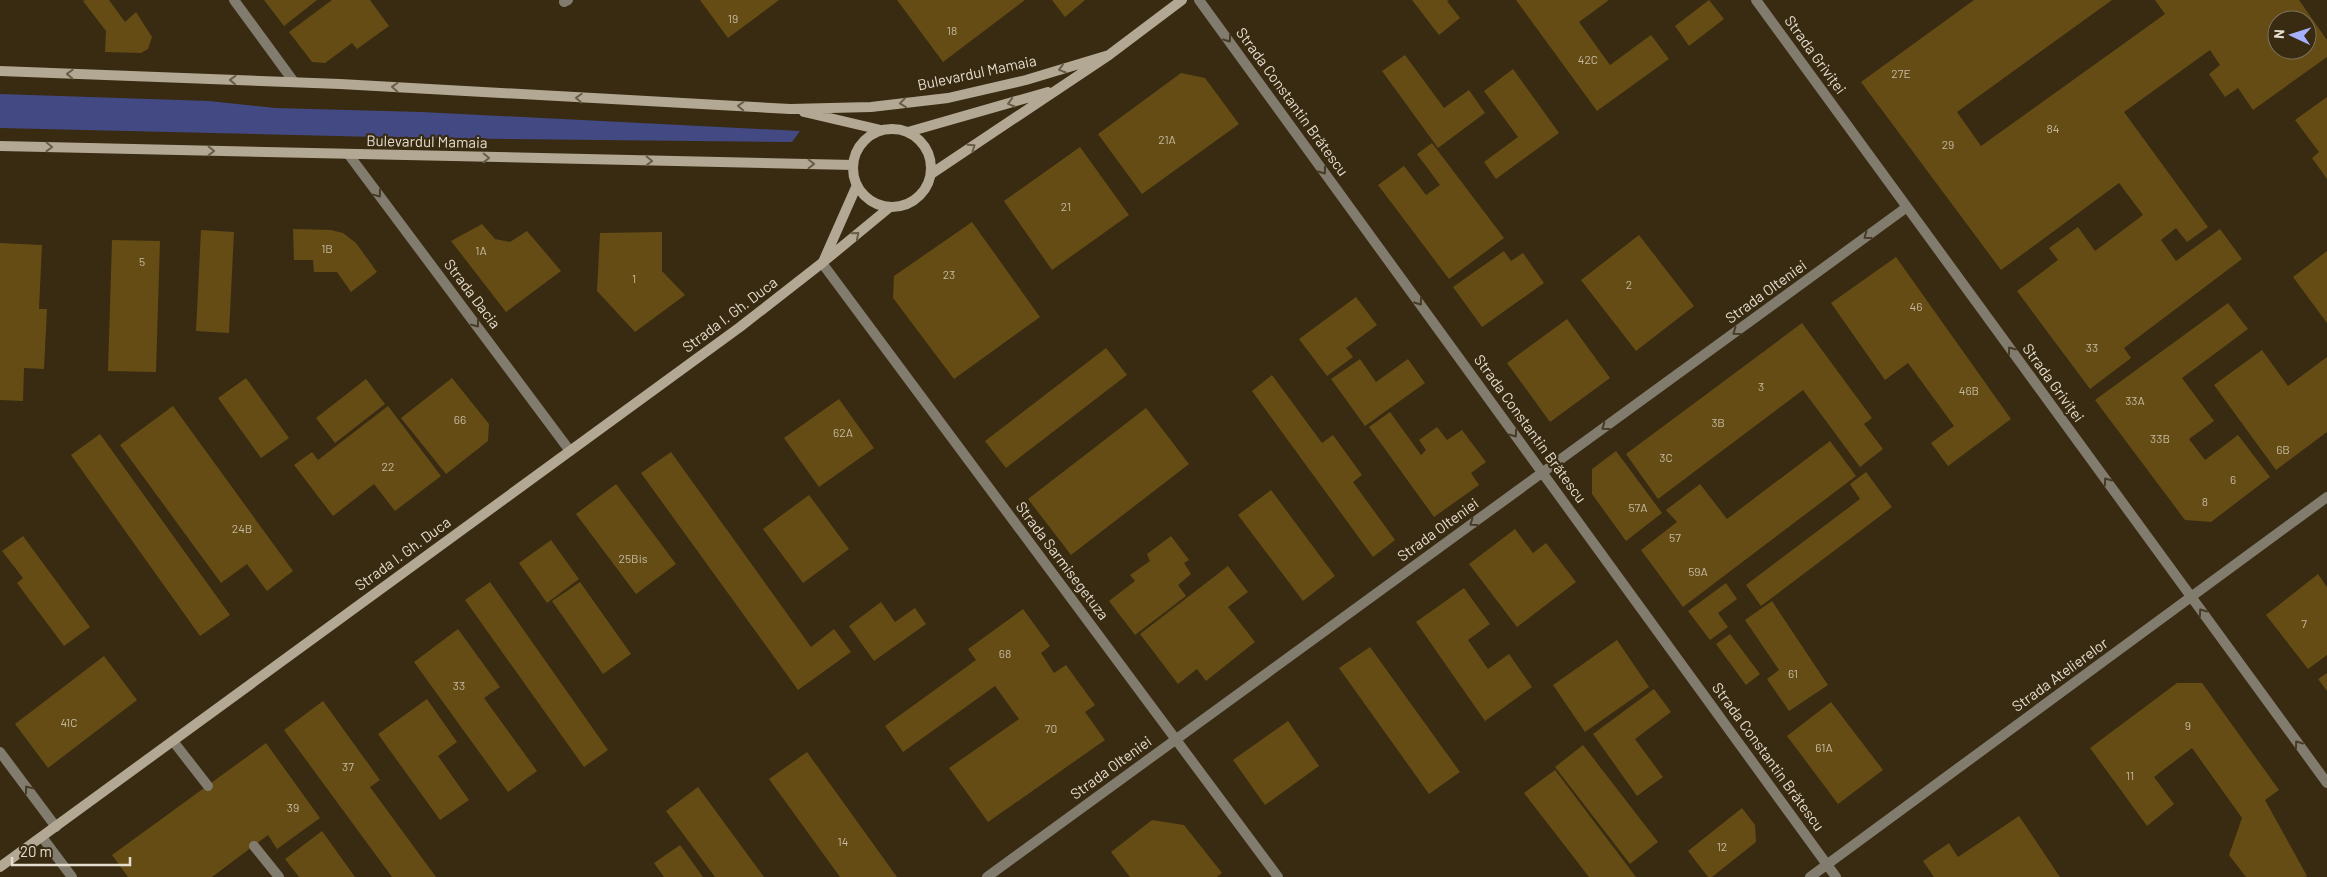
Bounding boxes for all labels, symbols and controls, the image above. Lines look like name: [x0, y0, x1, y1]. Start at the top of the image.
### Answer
north arrow: [2267, 10, 2317, 60]
house number: 19: [728, 11, 738, 25]
street label: Strada Griviței: [1781, 12, 1850, 97]
house number: 18: [947, 23, 957, 37]
street label: Strada Constantin Brătescu: [1233, 24, 1353, 179]
text: N: [2270, 29, 2287, 39]
one-way arrow: [1222, 33, 1231, 43]
street label: Bulevardul Mamaia: [916, 51, 1038, 93]
house number: 42C: [1578, 52, 1598, 66]
one-way arrow: [1058, 64, 1067, 74]
house number: 27E: [1891, 66, 1911, 80]
one-way arrow: [66, 68, 74, 79]
one-way arrow: [228, 75, 236, 85]
one-way arrow: [391, 81, 399, 92]
one-way arrow: [575, 92, 583, 103]
one-way arrow: [899, 97, 907, 108]
one-way arrow: [1008, 97, 1016, 107]
one-way arrow: [737, 101, 745, 112]
house number: 84: [2047, 121, 2059, 135]
street label: Bulevardul Mamaia: [366, 131, 488, 151]
house number: 21A: [1158, 132, 1176, 146]
house number: 29: [1942, 137, 1954, 151]
one-way arrow: [45, 142, 53, 153]
one-way arrow: [967, 143, 976, 153]
one-way arrow: [207, 146, 215, 157]
one-way arrow: [483, 153, 491, 164]
one-way arrow: [645, 156, 653, 167]
one-way arrow: [808, 159, 816, 170]
one-way arrow: [1318, 165, 1326, 174]
one-way arrow: [373, 188, 381, 197]
house number: 21: [1061, 199, 1071, 213]
one-way arrow: [1864, 230, 1873, 239]
one-way arrow: [850, 233, 859, 241]
house number: 1B: [321, 241, 333, 255]
house number: 1A: [475, 243, 487, 257]
house number: 5: [139, 254, 145, 268]
street label: Strada Dacia: [441, 255, 505, 332]
street label: Strada Olteniei: [1721, 256, 1810, 327]
house number: 23: [943, 267, 955, 281]
house number: 1: [632, 271, 636, 285]
street label: Strada I. Gh. Duca: [678, 273, 780, 356]
house number: 2: [1626, 277, 1632, 291]
one-way arrow: [1413, 296, 1422, 306]
house number: 46: [1910, 299, 1922, 313]
one-way arrow: [470, 318, 478, 327]
one-way arrow: [1732, 326, 1742, 335]
street label: Strada Griviței: [2019, 340, 2088, 425]
house number: 33: [2086, 340, 2098, 354]
one-way arrow: [2008, 346, 2017, 356]
street label: Strada Constantin Brătescu: [1471, 351, 1591, 506]
house number: 3: [1758, 379, 1764, 393]
house number: 46B: [1959, 383, 1979, 397]
house number: 33A: [2125, 393, 2145, 407]
house number: 66: [454, 412, 466, 426]
house number: 3B: [1711, 415, 1725, 429]
one-way arrow: [1602, 422, 1611, 430]
house number: 62A: [833, 425, 853, 439]
one-way arrow: [1509, 428, 1517, 437]
house number: 33B: [2150, 431, 2170, 445]
house number: 6B: [2276, 442, 2290, 456]
house number: 3C: [1659, 450, 1673, 464]
house number: 22: [382, 459, 394, 473]
house number: 6: [2230, 472, 2236, 486]
one-way arrow: [2104, 478, 2112, 487]
street label: Strada Olteniei: [1393, 494, 1482, 565]
house number: 8: [2202, 494, 2208, 508]
street label: Strada Sarmisegetuza: [1013, 498, 1113, 623]
house number: 57A: [1628, 500, 1648, 514]
street label: Strada I. Gh. Duca: [351, 512, 454, 594]
one-way arrow: [1469, 517, 1479, 526]
house number: 24B: [232, 521, 252, 535]
house number: 57: [1669, 530, 1681, 544]
house number: 25Bis: [619, 551, 648, 565]
house number: 59A: [1688, 564, 1708, 578]
one-way arrow: [2200, 609, 2208, 618]
house number: 7: [2301, 616, 2307, 630]
street label: Strada Atelierelor: [2008, 633, 2111, 715]
house number: 68: [999, 646, 1011, 660]
house number: 61: [1788, 666, 1798, 680]
house number: 33: [453, 678, 465, 692]
street label: Strada Constantin Brătescu: [1709, 679, 1829, 834]
house number: 41C: [61, 715, 78, 729]
house number: 9: [2185, 718, 2191, 732]
house number: 70: [1045, 721, 1057, 735]
street label: Strada Olteniei: [1066, 732, 1155, 803]
house number: 61A: [1815, 740, 1833, 754]
one-way arrow: [2295, 740, 2304, 750]
house number: 37: [342, 759, 354, 773]
house number: 11: [2126, 768, 2134, 782]
one-way arrow: [25, 785, 34, 795]
house number: 39: [287, 800, 299, 814]
scale bar: [12, 834, 130, 866]
house number: 14: [838, 834, 848, 848]
house number: 12: [1717, 839, 1727, 853]
text: 20 m: [20, 842, 52, 860]

